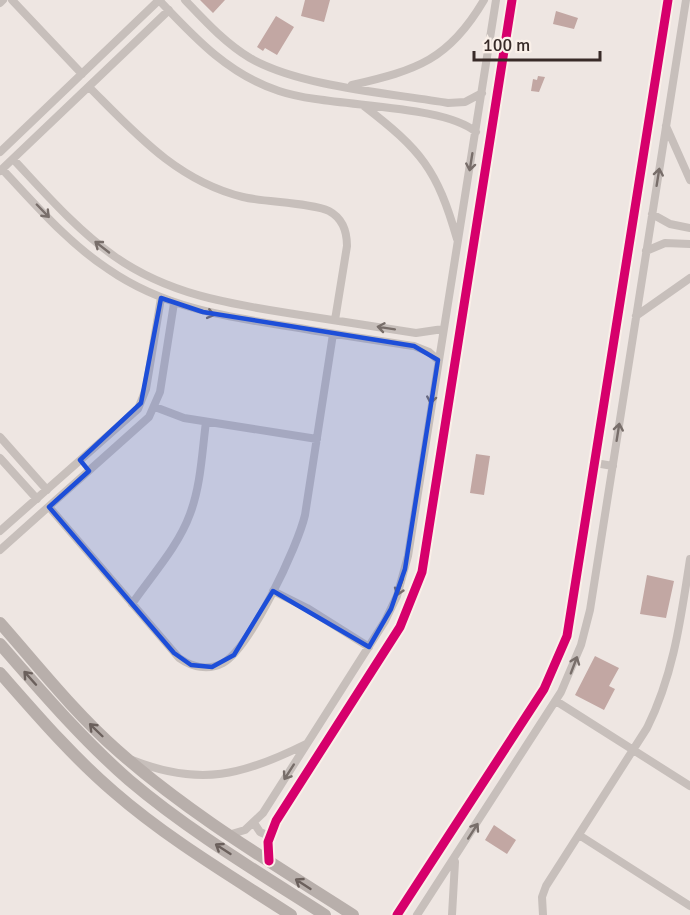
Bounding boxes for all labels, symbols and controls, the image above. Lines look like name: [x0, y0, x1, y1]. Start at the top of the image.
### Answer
scale bar: [474, 24, 600, 62]
text: 100 m: [483, 34, 530, 56]
one-way arrow: [465, 151, 476, 171]
one-way arrow: [652, 168, 663, 188]
one-way arrow: [35, 204, 50, 219]
one-way arrow: [94, 240, 110, 253]
one-way arrow: [196, 307, 215, 319]
one-way arrow: [377, 323, 396, 334]
one-way arrow: [427, 385, 438, 405]
one-way arrow: [612, 423, 623, 443]
one-way arrow: [393, 577, 404, 596]
one-way arrow: [569, 656, 580, 674]
one-way arrow: [23, 671, 37, 686]
one-way arrow: [89, 723, 104, 738]
one-way arrow: [282, 763, 294, 780]
one-way arrow: [467, 823, 479, 840]
one-way arrow: [215, 842, 232, 854]
one-way arrow: [295, 877, 312, 889]

